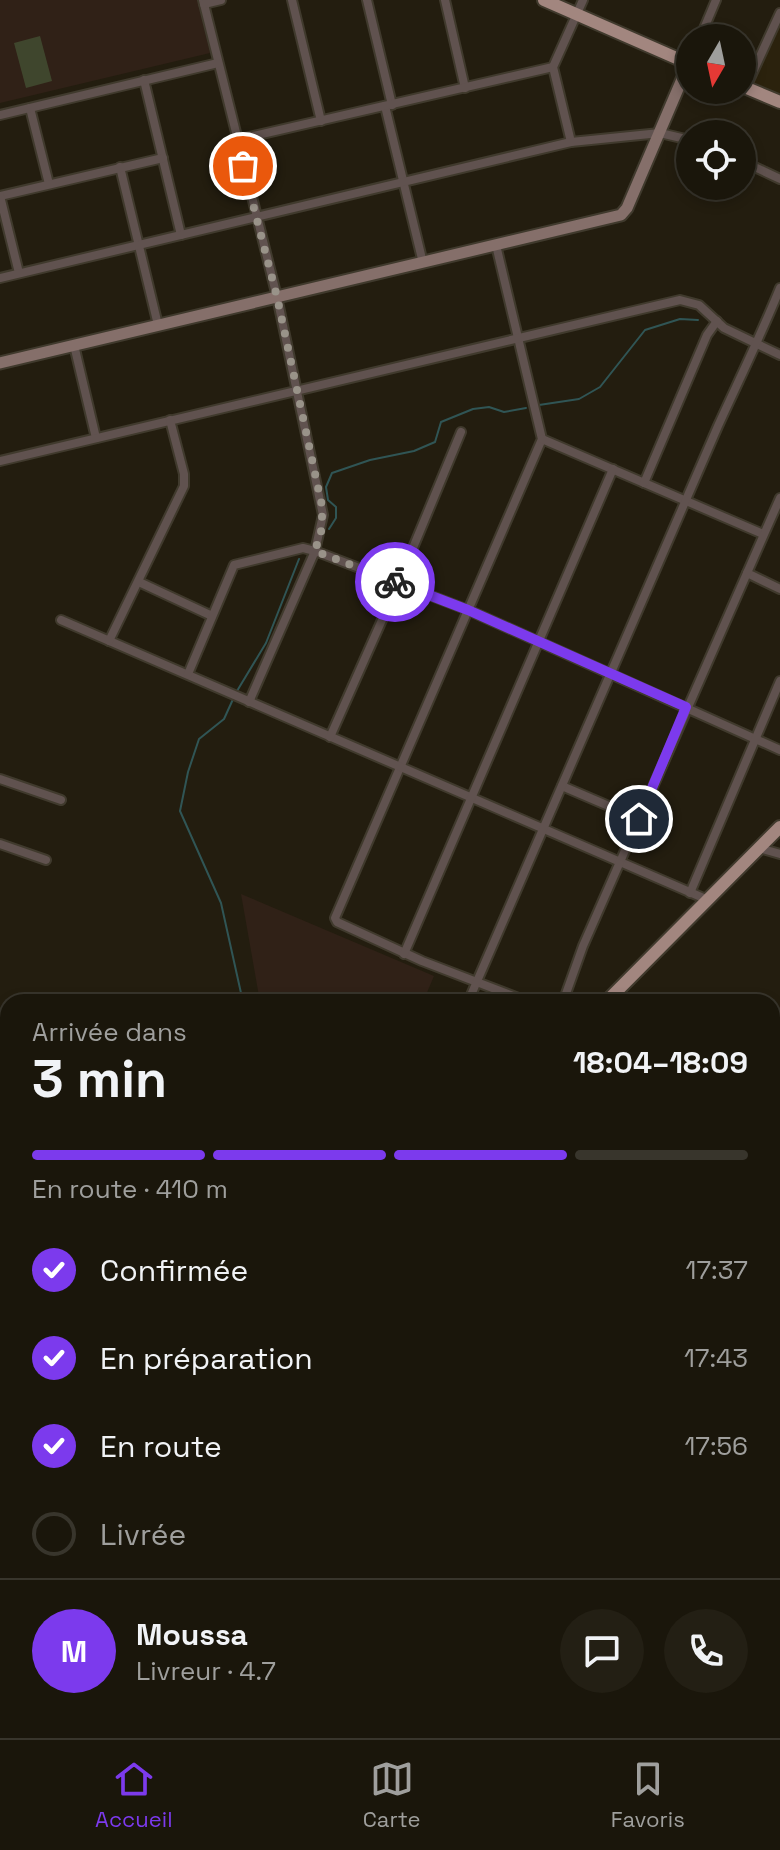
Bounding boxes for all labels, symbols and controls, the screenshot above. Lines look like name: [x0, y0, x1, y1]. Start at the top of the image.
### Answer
north arrow: [676, 24, 756, 104]
map controls: [676, 24, 756, 200]
button: locate: [676, 120, 756, 200]
pin: [209, 132, 277, 200]
icon: bag: [221, 144, 265, 188]
courier: [355, 542, 435, 622]
icon: bike: [373, 560, 417, 604]
pin: [605, 785, 673, 853]
icon: home: [617, 797, 661, 841]
text: Arrivée dans: [32, 1015, 187, 1049]
text: 18:04–18:09: [573, 1043, 748, 1082]
text: 3 min: [32, 1046, 167, 1112]
text: En route · 410 m: [32, 1172, 228, 1206]
icon: check: [32, 1248, 76, 1292]
text: Confirmée: [100, 1251, 248, 1290]
text: 17:37: [686, 1253, 748, 1287]
icon: check: [32, 1336, 76, 1380]
text: En préparation: [100, 1339, 313, 1378]
text: 17:43: [684, 1341, 748, 1375]
icon: check: [32, 1424, 76, 1468]
text: En route: [100, 1427, 222, 1466]
text: 17:56: [684, 1429, 748, 1463]
text: Livrée: [100, 1515, 186, 1554]
button: chat: [560, 1609, 644, 1693]
button: phone: [664, 1609, 748, 1693]
text: Moussa: [136, 1615, 248, 1654]
text: M: [61, 1632, 87, 1671]
text: Livreur · 4.7: [136, 1654, 276, 1688]
tab: Accueil: [95, 1757, 173, 1833]
tab: Carte: [363, 1757, 421, 1833]
tab: Favoris: [611, 1757, 685, 1833]

